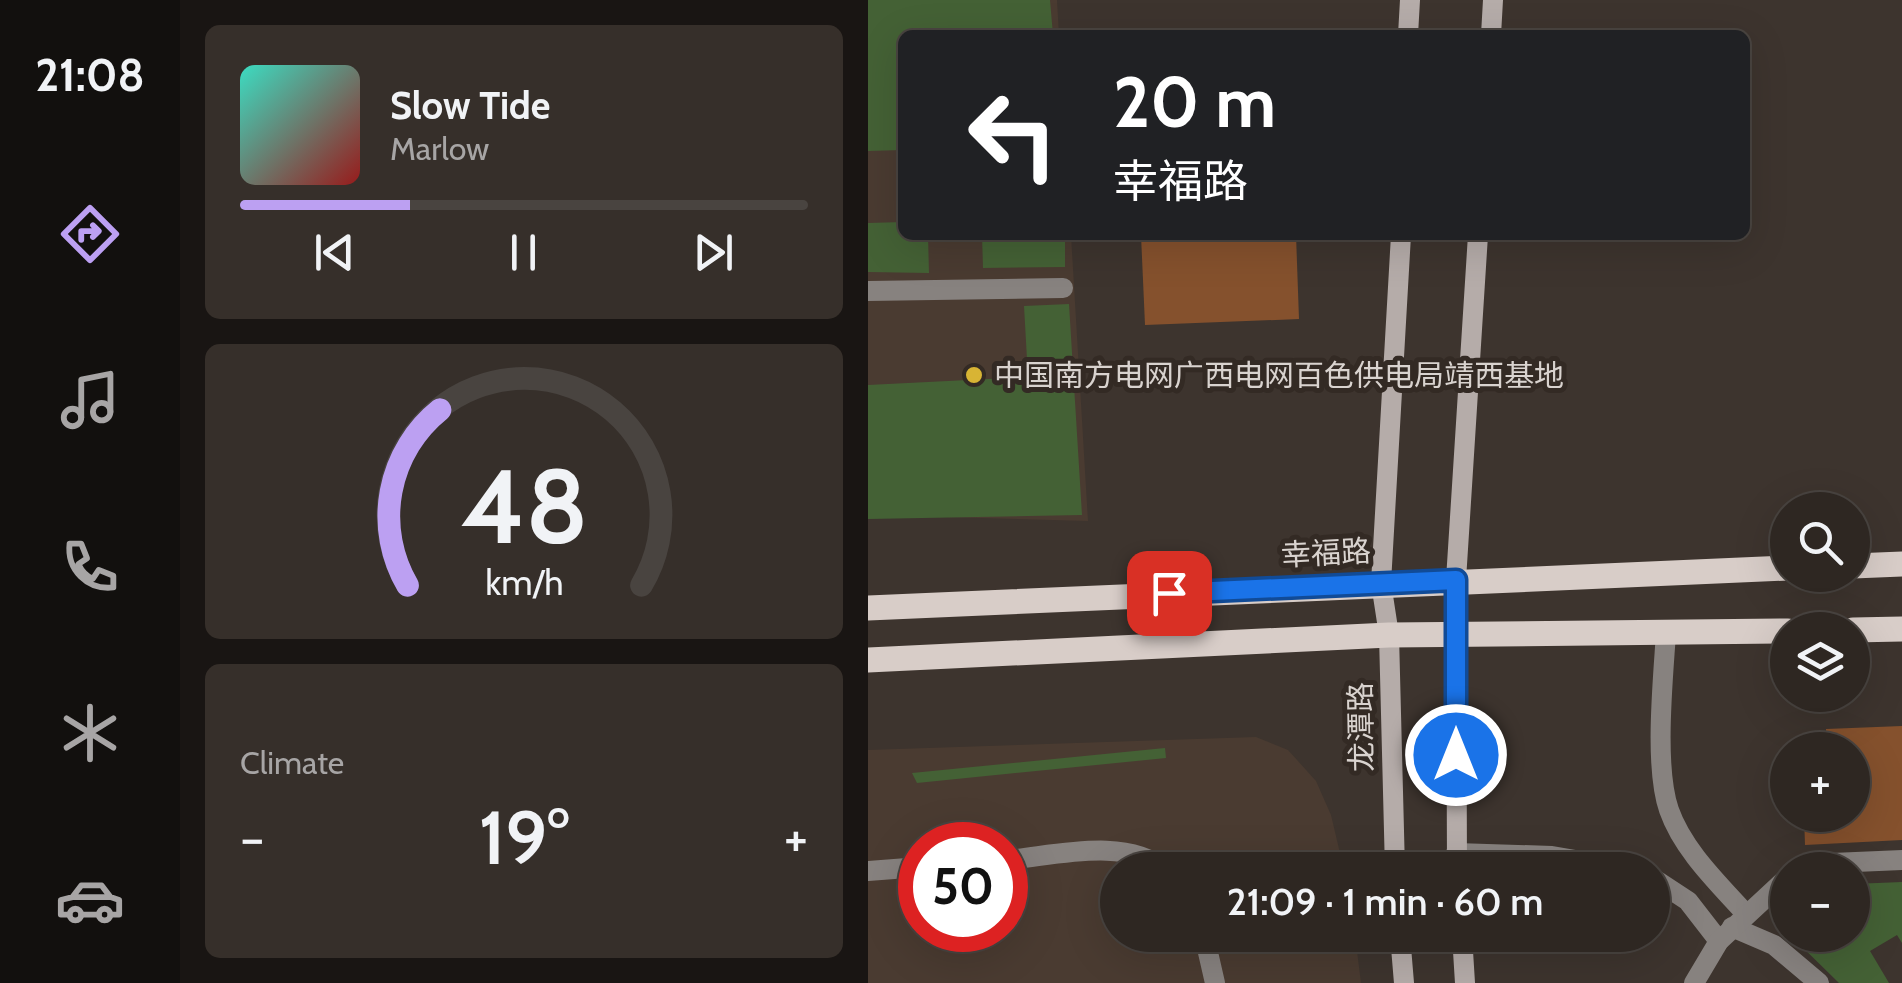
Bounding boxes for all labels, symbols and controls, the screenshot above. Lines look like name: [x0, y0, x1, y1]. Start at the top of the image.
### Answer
text: 21:08: [35, 48, 145, 102]
text: 20 m: [1113, 59, 1276, 145]
icon: left: [948, 70, 1078, 200]
text: Slow Tide: [390, 82, 550, 129]
text: Marlow: [390, 129, 489, 168]
text: 幸福路: [1113, 154, 1248, 208]
icon: directions: [55, 199, 125, 269]
icon: previous: [307, 225, 362, 280]
icon: pause: [496, 225, 551, 280]
icon: next: [686, 225, 741, 280]
place label: 中国南方电网广西电网百色供电局靖西基地: [994, 357, 1564, 394]
marker: 中国南方电网广西电网百色供电局靖西基地: [963, 364, 985, 386]
icon: music: [55, 365, 125, 435]
text: 48: [460, 443, 588, 569]
map controls: [1770, 492, 1870, 952]
button: search: [1770, 492, 1870, 592]
icon: phone: [55, 532, 125, 602]
street label: 幸福路: [1280, 532, 1372, 574]
pin: [1127, 551, 1212, 636]
text: km/h: [485, 561, 563, 604]
icon: arrive: [1142, 566, 1197, 621]
button: layers: [1770, 612, 1870, 712]
street label: 龙潭路: [1342, 682, 1380, 772]
icon: climate: [55, 698, 125, 768]
position arrow: [1404, 703, 1508, 807]
button: +: [1770, 732, 1870, 832]
text: Climate: [240, 743, 344, 782]
text: 19°: [479, 792, 569, 883]
text: −: [240, 804, 264, 871]
text: +: [784, 804, 808, 871]
speed limit sign: 50: [898, 822, 1028, 952]
button: −: [1770, 852, 1870, 952]
icon: car: [55, 865, 125, 935]
text: 21:09 · 1 min · 60 m: [1227, 878, 1543, 925]

